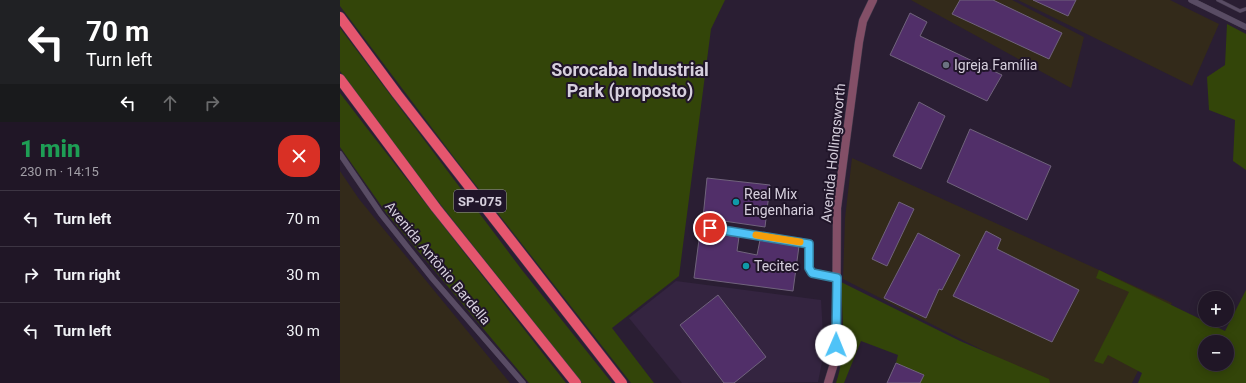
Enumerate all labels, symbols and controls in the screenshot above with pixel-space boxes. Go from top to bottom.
text: 70 m [86,15,149,48]
icon: left [20,16,72,68]
text: Turn left [86,49,152,70]
place label: Igreja Família [954,57,1037,73]
district label: Sorocaba Industrial Park (proposto) [551,59,709,102]
marker: Igreja Família [941,60,951,70]
street label: Avenida Hollingsworth [818,83,848,223]
icon: left [117,92,139,114]
icon: ahead [159,92,181,114]
icon: right [201,92,223,114]
text: 1 min [20,135,81,163]
button: close [278,135,320,177]
text: 230 m · 14:15 [20,164,99,179]
place label: Real Mix Engenharia [744,186,814,218]
road number: SP-075 [454,190,506,212]
marker: Real Mix Engenharia [731,197,741,207]
street label: Avenida Antônio Bardella [382,198,494,328]
icon: left [20,208,42,230]
text: Turn left [54,210,111,228]
text: 70 m [286,210,320,228]
pin [693,211,727,245]
icon: arrive [699,217,721,239]
place label: Tecitec [754,258,799,274]
marker: Tecitec [741,261,751,271]
icon: right [20,264,42,286]
text: Turn right [54,266,120,284]
text: 30 m [286,266,320,284]
map controls [1198,291,1234,371]
button: + [1198,291,1234,327]
icon: left [20,320,42,342]
text: Turn left [54,322,111,340]
text: 30 m [286,322,320,340]
position arrow [815,324,857,366]
button: − [1198,335,1234,371]

